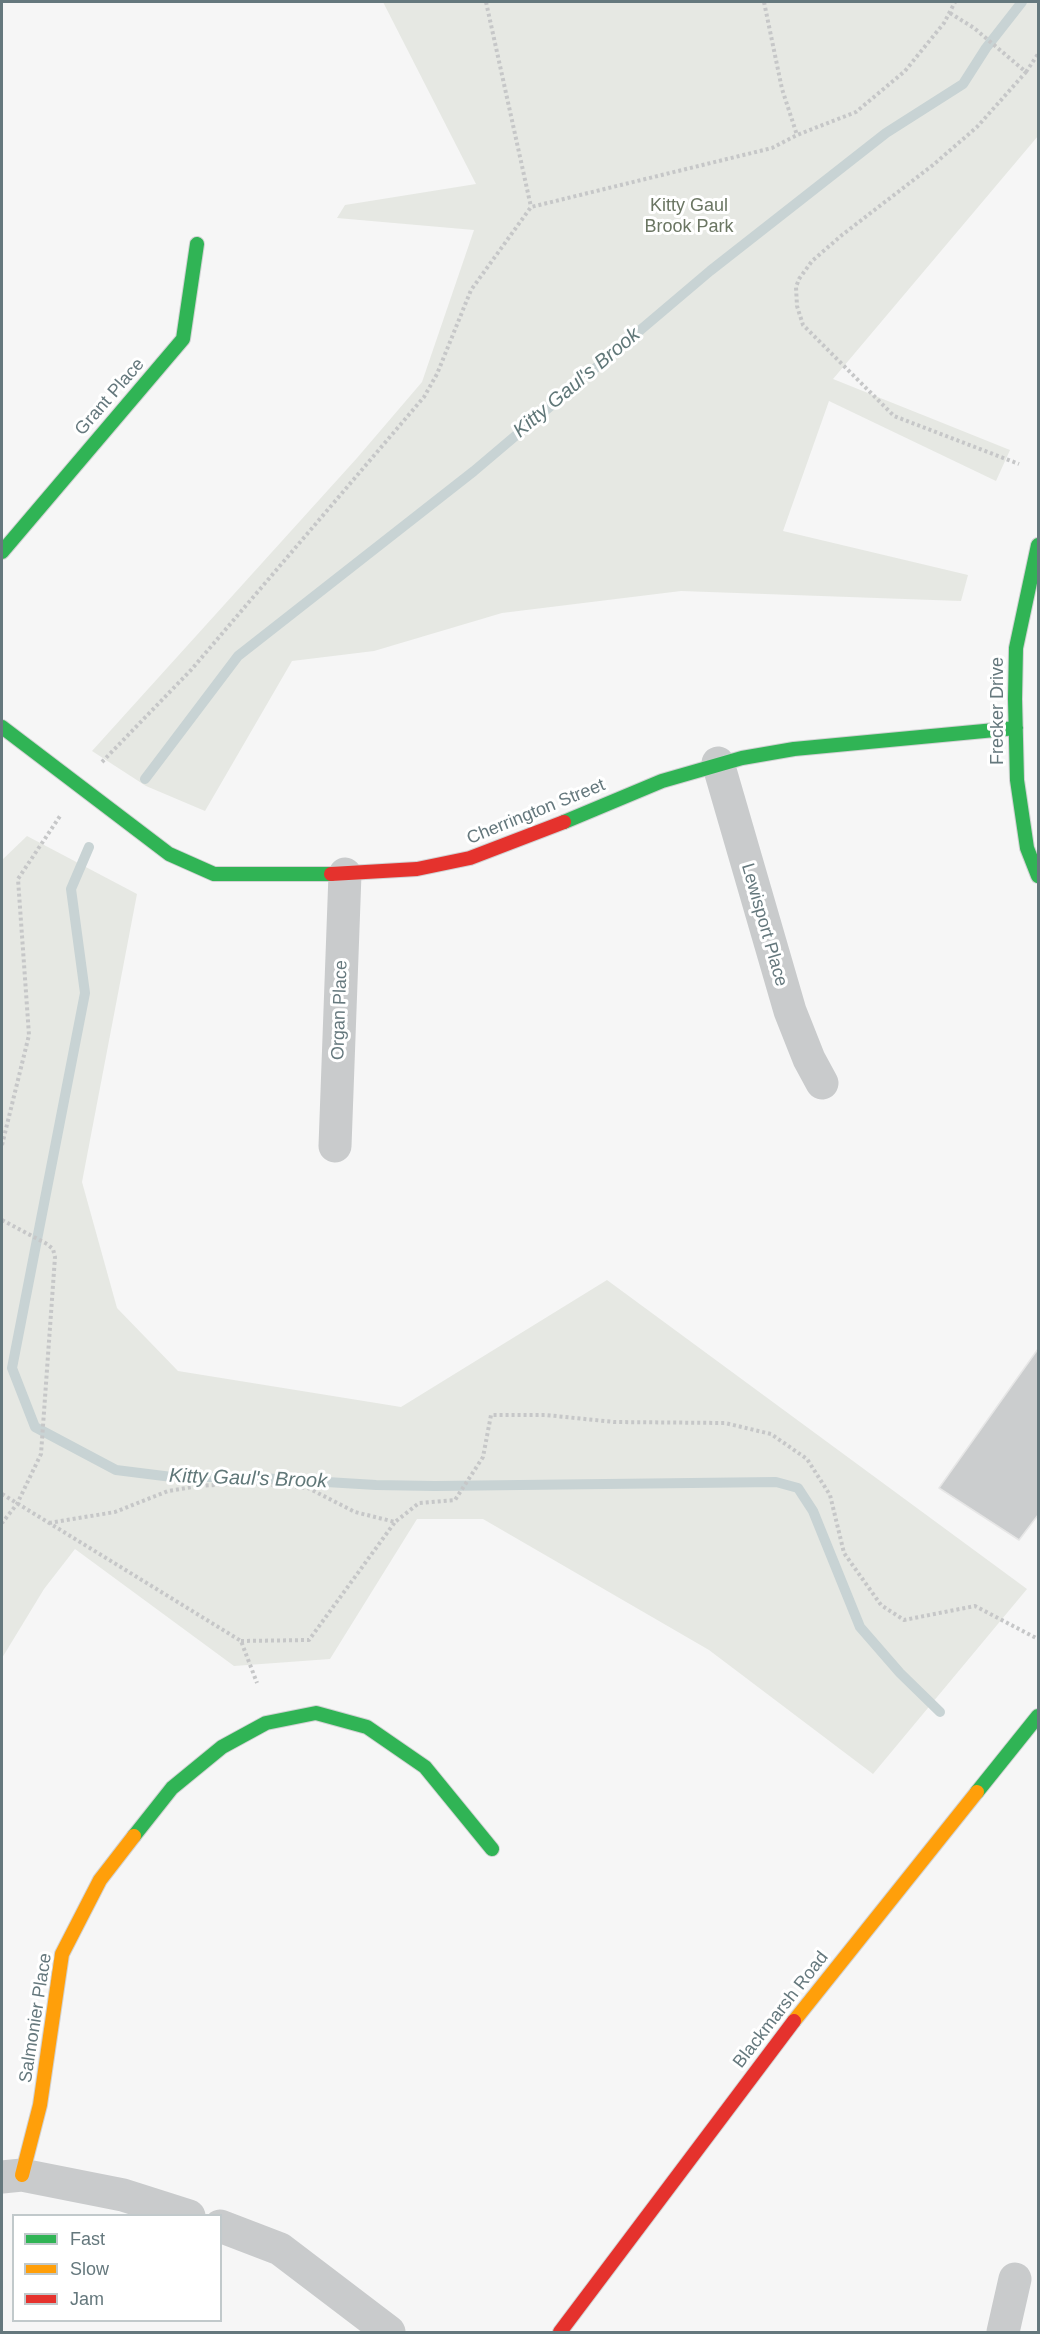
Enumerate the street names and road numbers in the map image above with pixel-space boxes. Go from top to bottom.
street label: Grant Place [71,354,149,440]
street label: Frecker Drive [987,657,1009,765]
street label: Cherrington Street [464,774,608,850]
street label: Lewisport Place [736,861,792,989]
street label: Organ Place [327,960,353,1060]
street label: Blackmarsh Road [729,1947,833,2073]
street label: Salmonier Place [15,1952,57,2084]

